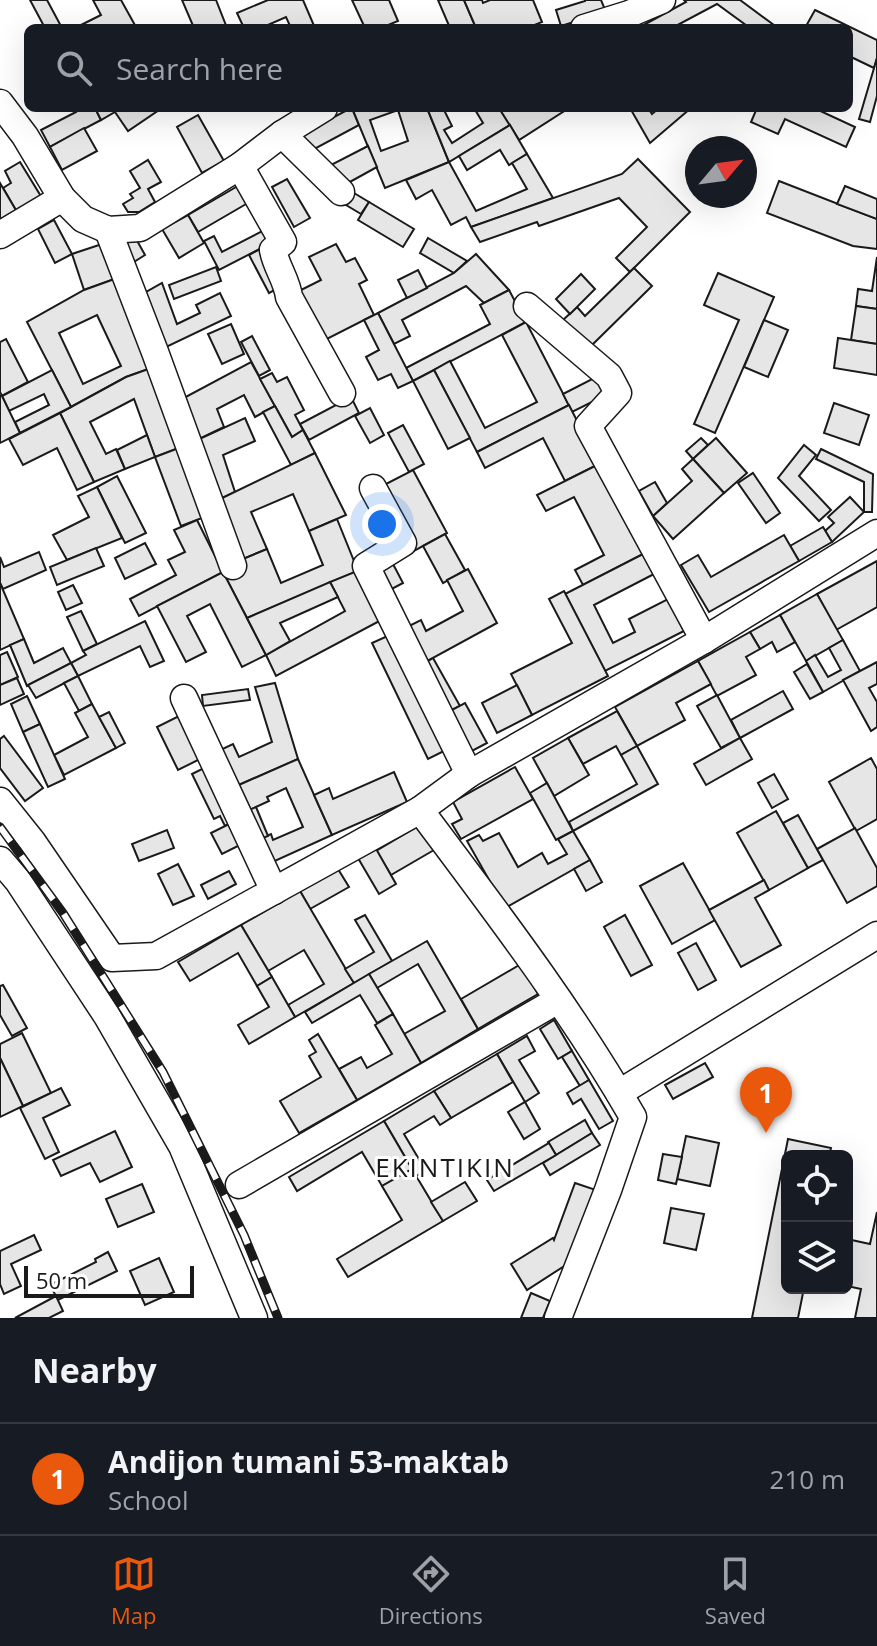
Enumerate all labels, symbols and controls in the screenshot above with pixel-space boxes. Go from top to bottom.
search box [24,24,853,112]
icon: search [52,46,96,90]
text: Search here [116,48,283,89]
north arrow [685,136,757,208]
your location [362,504,402,544]
pin: 1 [740,1067,792,1133]
district label: EKINTIKIN [375,1149,515,1185]
map controls [781,1150,853,1294]
button: locate [781,1150,853,1222]
button: layers [781,1222,853,1294]
scale bar [24,1262,194,1298]
text: 50 m [36,1265,87,1295]
text: Nearby [32,1347,157,1393]
text: Andijon tumani 53-maktab [108,1441,509,1482]
text: 1 [51,1461,65,1497]
text: 210 m [770,1461,845,1497]
text: School [108,1482,189,1518]
tab: Map [111,1552,157,1630]
tab: Directions [379,1552,483,1630]
tab: Saved [705,1552,766,1630]

